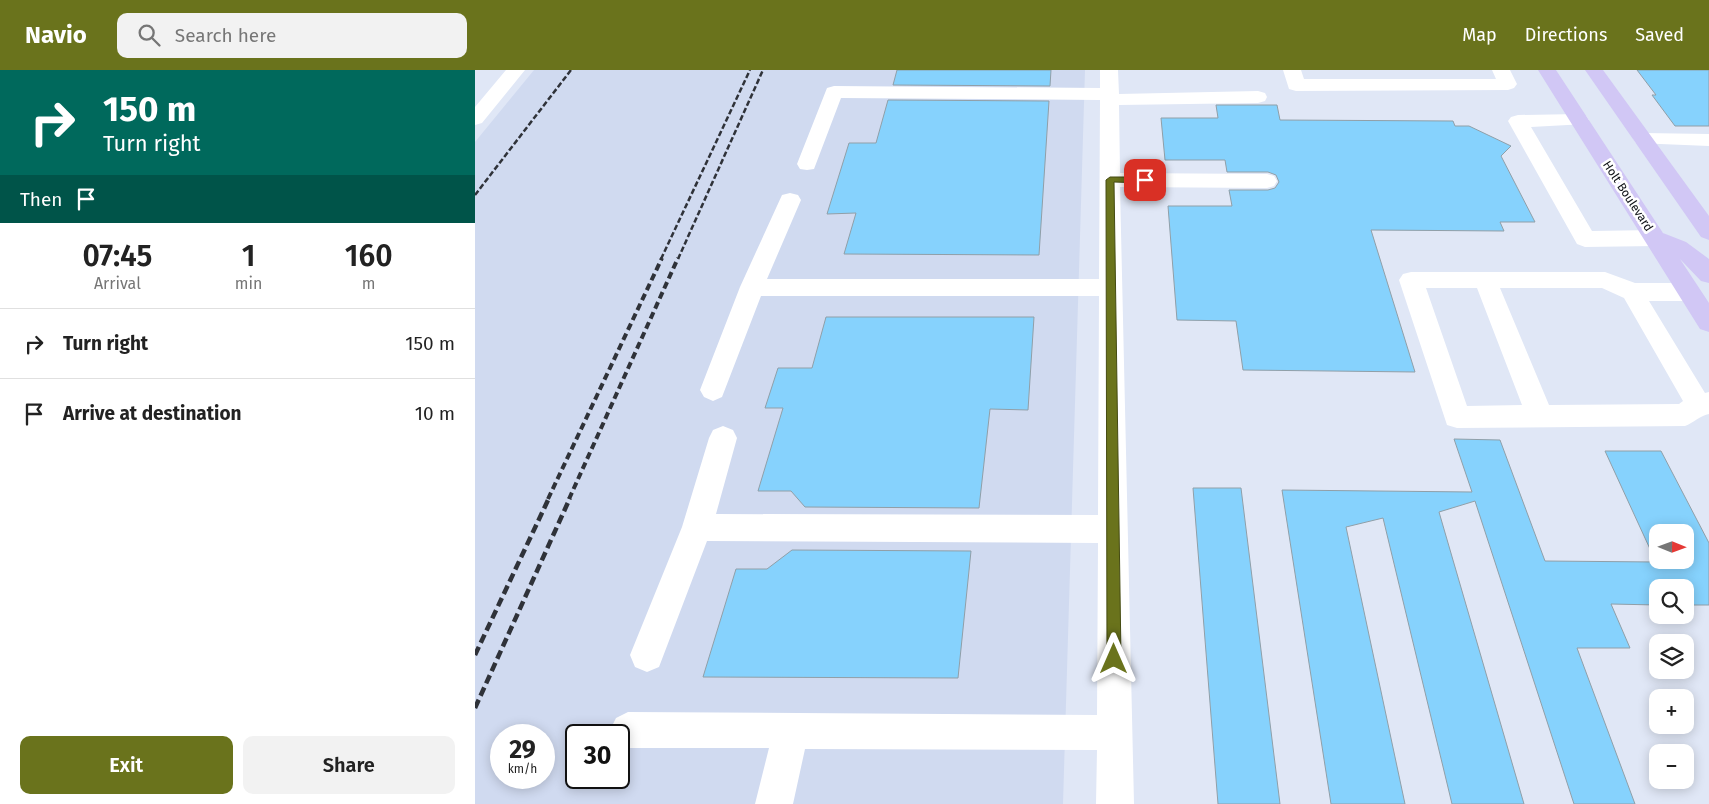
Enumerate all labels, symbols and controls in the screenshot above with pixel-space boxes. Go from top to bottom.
search box [117,13,467,58]
text: Navio [25,21,87,49]
icon: search [135,21,163,49]
text: Search here [175,24,276,47]
text: Map [1462,24,1497,46]
text: Directions [1525,24,1607,46]
text: Saved [1635,24,1684,46]
text: 150 m [103,88,196,130]
icon: right [20,90,85,155]
text: Turn right [103,130,200,157]
street label: Holt Boulevard [1600,158,1656,234]
pin [1124,159,1166,201]
icon: arrive [1131,166,1159,194]
icon: arrive [72,185,100,213]
text: Then [20,188,62,211]
text: 07:45 [82,238,152,274]
text: 1 [242,238,255,274]
text: 160 [345,238,393,274]
text: Arrival [94,274,141,293]
text: min [235,274,262,293]
text: m [362,274,376,293]
icon: right [20,330,48,358]
text: Turn right [63,332,148,355]
text: 150 m [405,332,455,355]
icon: arrive [20,400,48,428]
text: Arrive at destination [63,402,242,425]
text: 10 m [415,402,455,425]
north arrow [1649,524,1694,569]
map controls [1649,524,1694,789]
button: search [1649,579,1694,624]
position arrow [1087,632,1139,684]
button: layers [1649,634,1694,679]
button: + [1649,689,1694,734]
speed limit sign: 30 [565,724,630,789]
text: 29 [509,735,536,765]
button: Exit [20,736,233,794]
button: Share [243,736,455,794]
button: − [1649,744,1694,789]
text: km/h [508,762,537,776]

